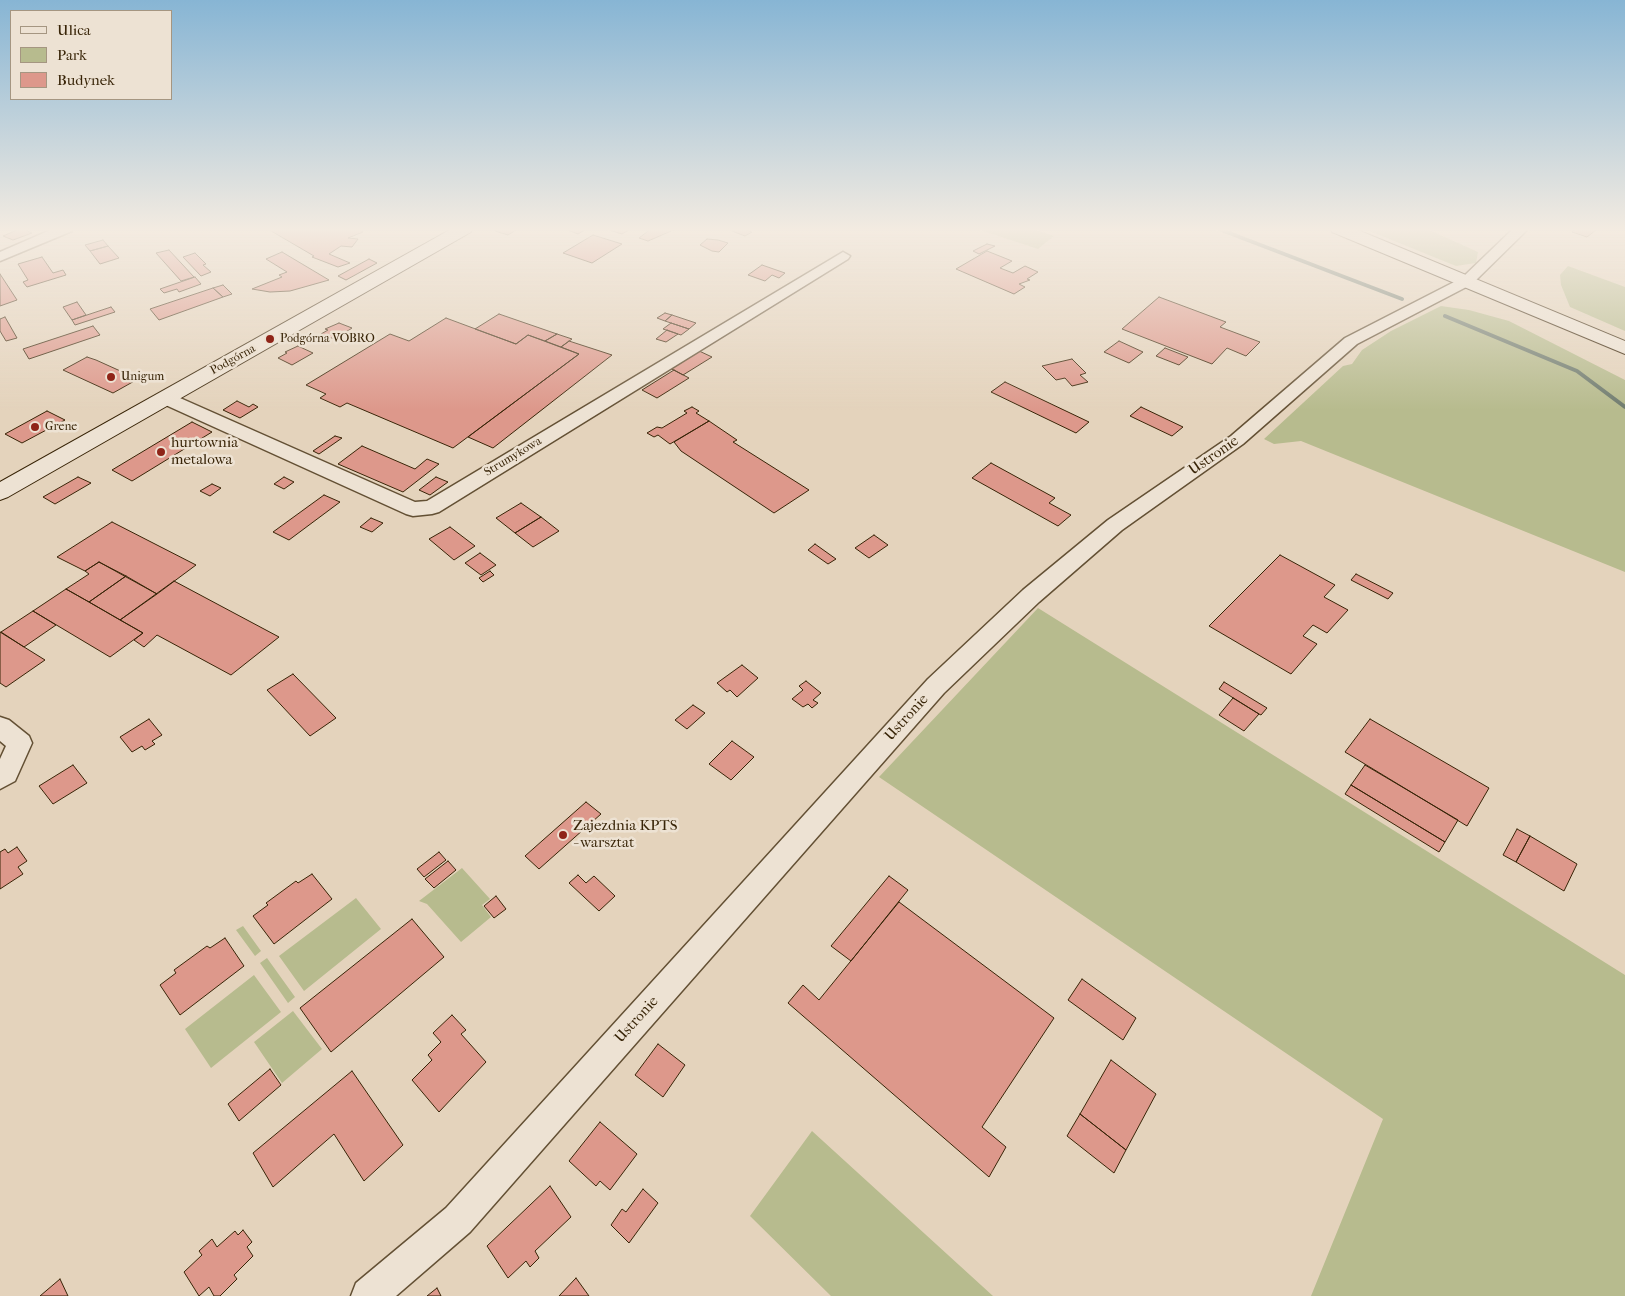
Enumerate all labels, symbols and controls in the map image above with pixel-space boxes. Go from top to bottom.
legend [10,10,172,100]
text: Ulica [57,21,91,39]
text: Park [57,46,87,64]
text: Budynek [57,71,115,89]
place label: Podgórna VOBRO [280,332,375,346]
marker: Podgórna VOBRO [264,333,276,345]
street label: Podgórna [208,342,258,378]
place label: Unigum [121,370,164,384]
marker: Unigum [105,371,117,383]
place label: Grene [45,420,77,434]
marker: Grene [29,421,41,433]
street label: Ustronie [1186,432,1242,480]
place label: hurtownia metalowa [171,434,238,469]
street label: Strumykowa [482,434,544,480]
marker: hurtownia metalowa [155,446,167,458]
street label: Ustronie [881,691,933,745]
place label: Zajezdnia KPTS - warsztat [573,817,677,852]
marker: Zajezdnia KPTS - warsztat [557,829,569,841]
street label: Ustronie [611,993,663,1047]

